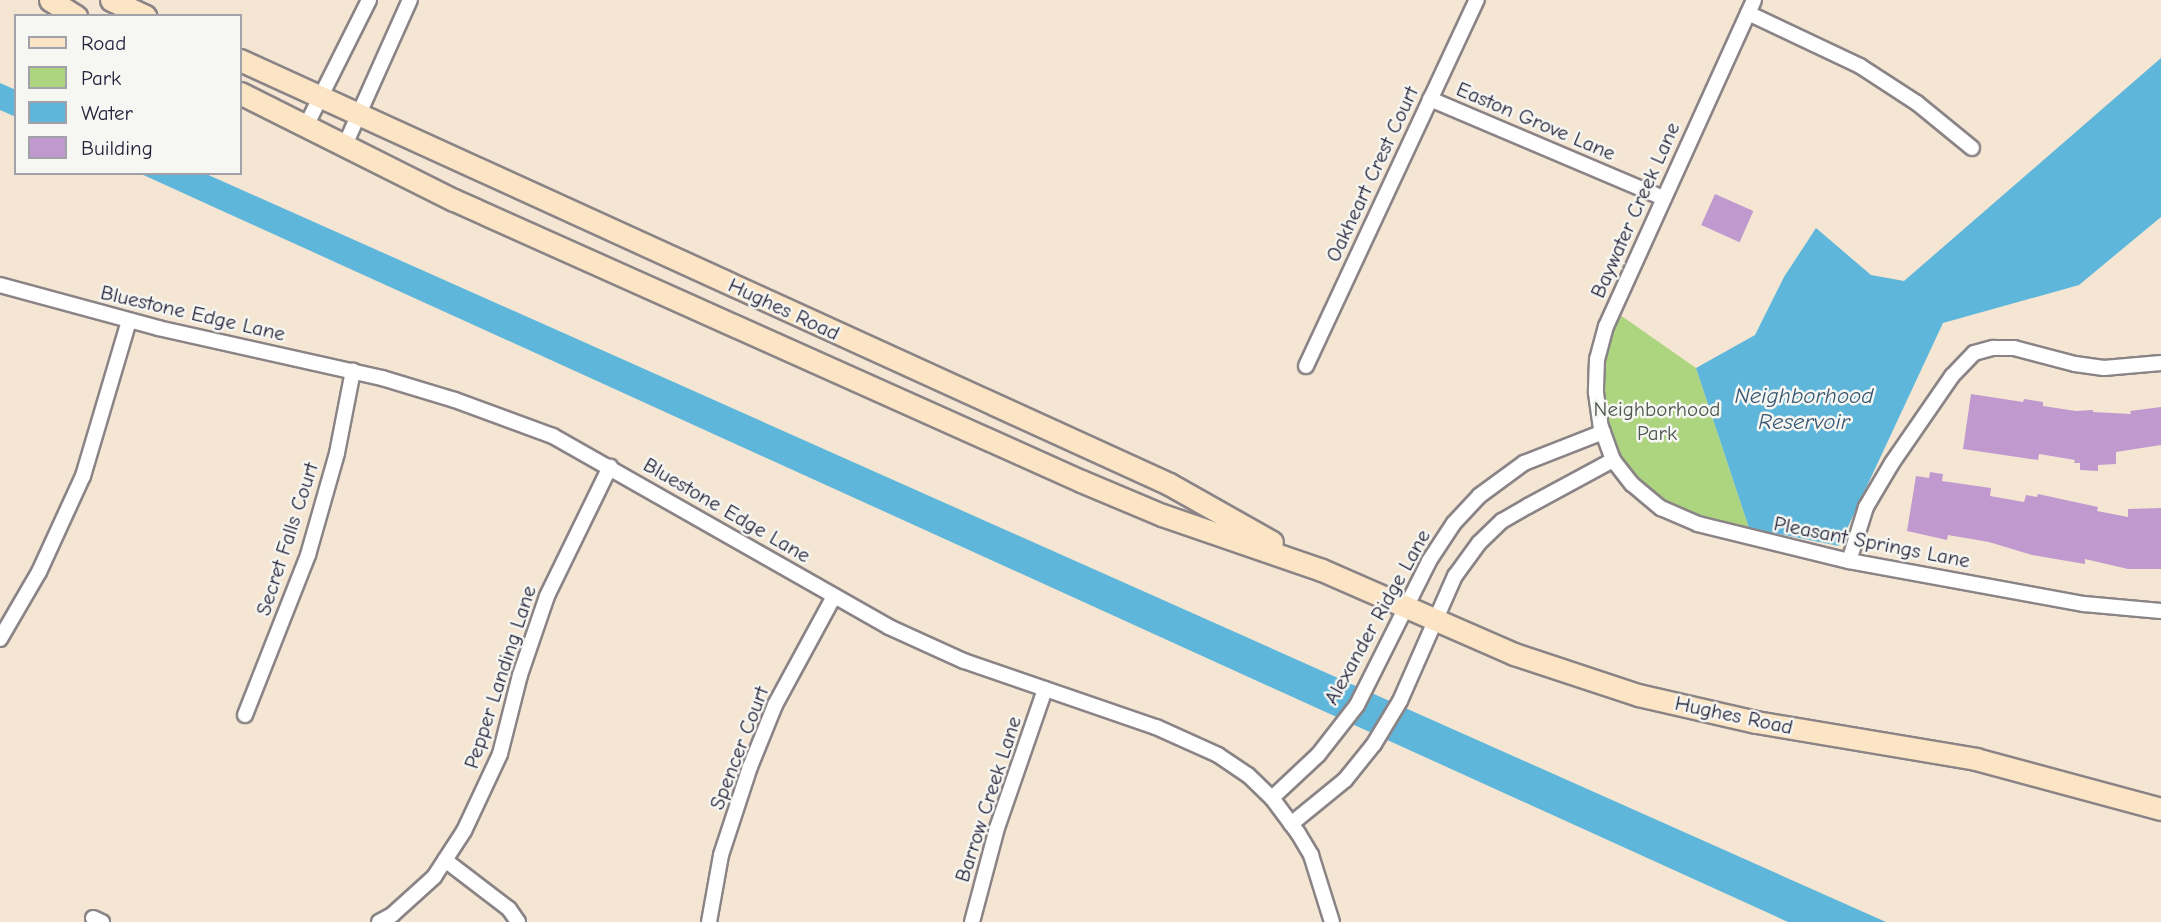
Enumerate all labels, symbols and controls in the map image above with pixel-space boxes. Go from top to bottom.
legend [14,14,242,175]
text: Road [81,31,126,55]
text: Park [81,66,121,90]
street label: Easton Grove Lane [1453,76,1619,166]
street label: Oakheart Crest Court [1320,82,1424,266]
text: Water [81,101,133,125]
street label: Baywater Creek Lane [1585,118,1685,302]
text: Building [81,136,153,160]
street label: Hughes Road [724,272,844,346]
street label: Bluestone Edge Lane [98,279,288,347]
water label: Neighborhood Reservoir [1735,382,1873,436]
park label: Neighborhood Park [1594,396,1720,446]
street label: Bluestone Edge Lane [639,452,815,568]
street label: Secret Falls Court [250,459,324,619]
street label: Pleasant Springs Lane [1772,511,1972,573]
street label: Alexander Ridge Lane [1318,525,1436,709]
street label: Pepper Landing Lane [459,582,541,772]
street label: Spencer Court [704,683,774,813]
street label: Hughes Road [1673,690,1795,740]
street label: Barrow Creek Lane [949,713,1027,885]

